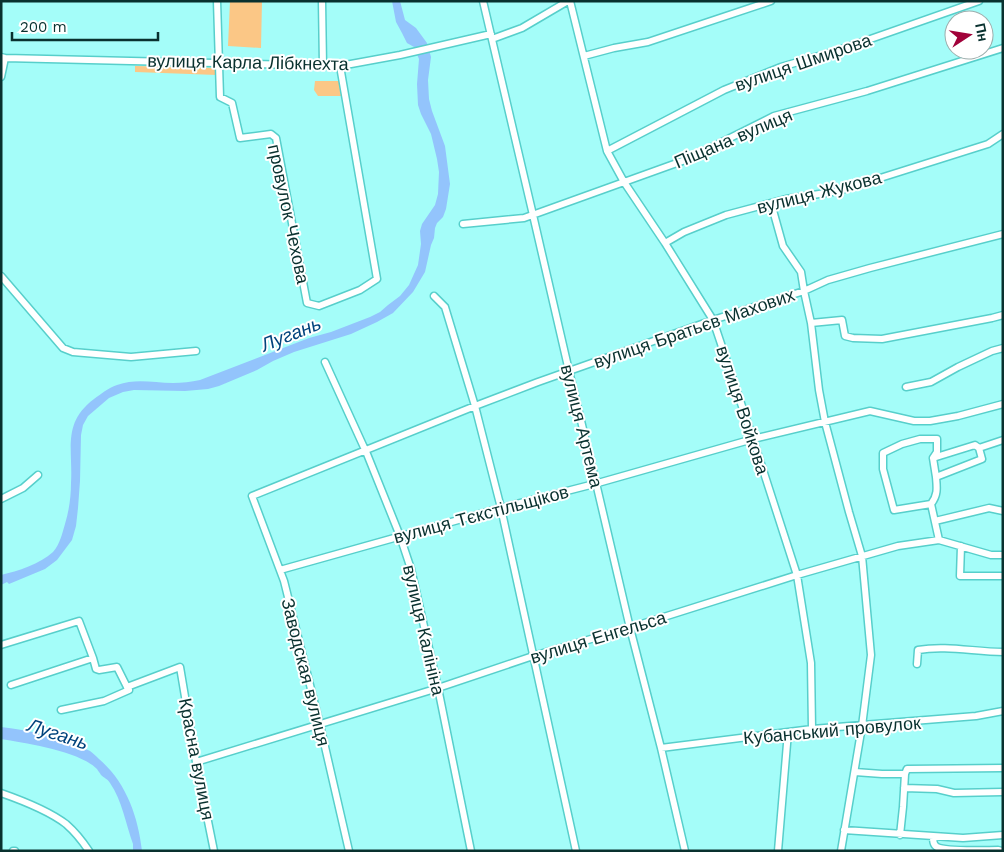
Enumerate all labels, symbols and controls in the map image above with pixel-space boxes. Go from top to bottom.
scale bar [12,10,159,42]
north arrow [944,10,994,60]
text: 200 m [20,18,67,36]
text: Пн [972,22,991,43]
street label: вулиця Шмирова [732,28,875,95]
street label: вулиця Карла Лібкнехта [147,50,350,74]
street label: Піщана вулиця [671,104,795,172]
street label: провулок Чехова [264,142,314,287]
street label: вулиця Жукова [755,166,884,218]
street label: вулиця Братьєв Махових [591,284,797,372]
water label: Лугань [256,312,324,357]
street label: вулиця Войкова [712,343,774,478]
street label: вулиця Артема [556,362,608,491]
street label: вулиця Тєкстільщіков [391,481,571,547]
street label: вулиця Калініна [399,563,449,698]
street label: Заводская вулиця [277,596,335,748]
street label: вулиця Енгельса [528,606,669,668]
street label: Красна вулиця [175,696,219,822]
street label: Кубанський провулок [742,712,922,748]
water label: Лугань [23,713,91,755]

